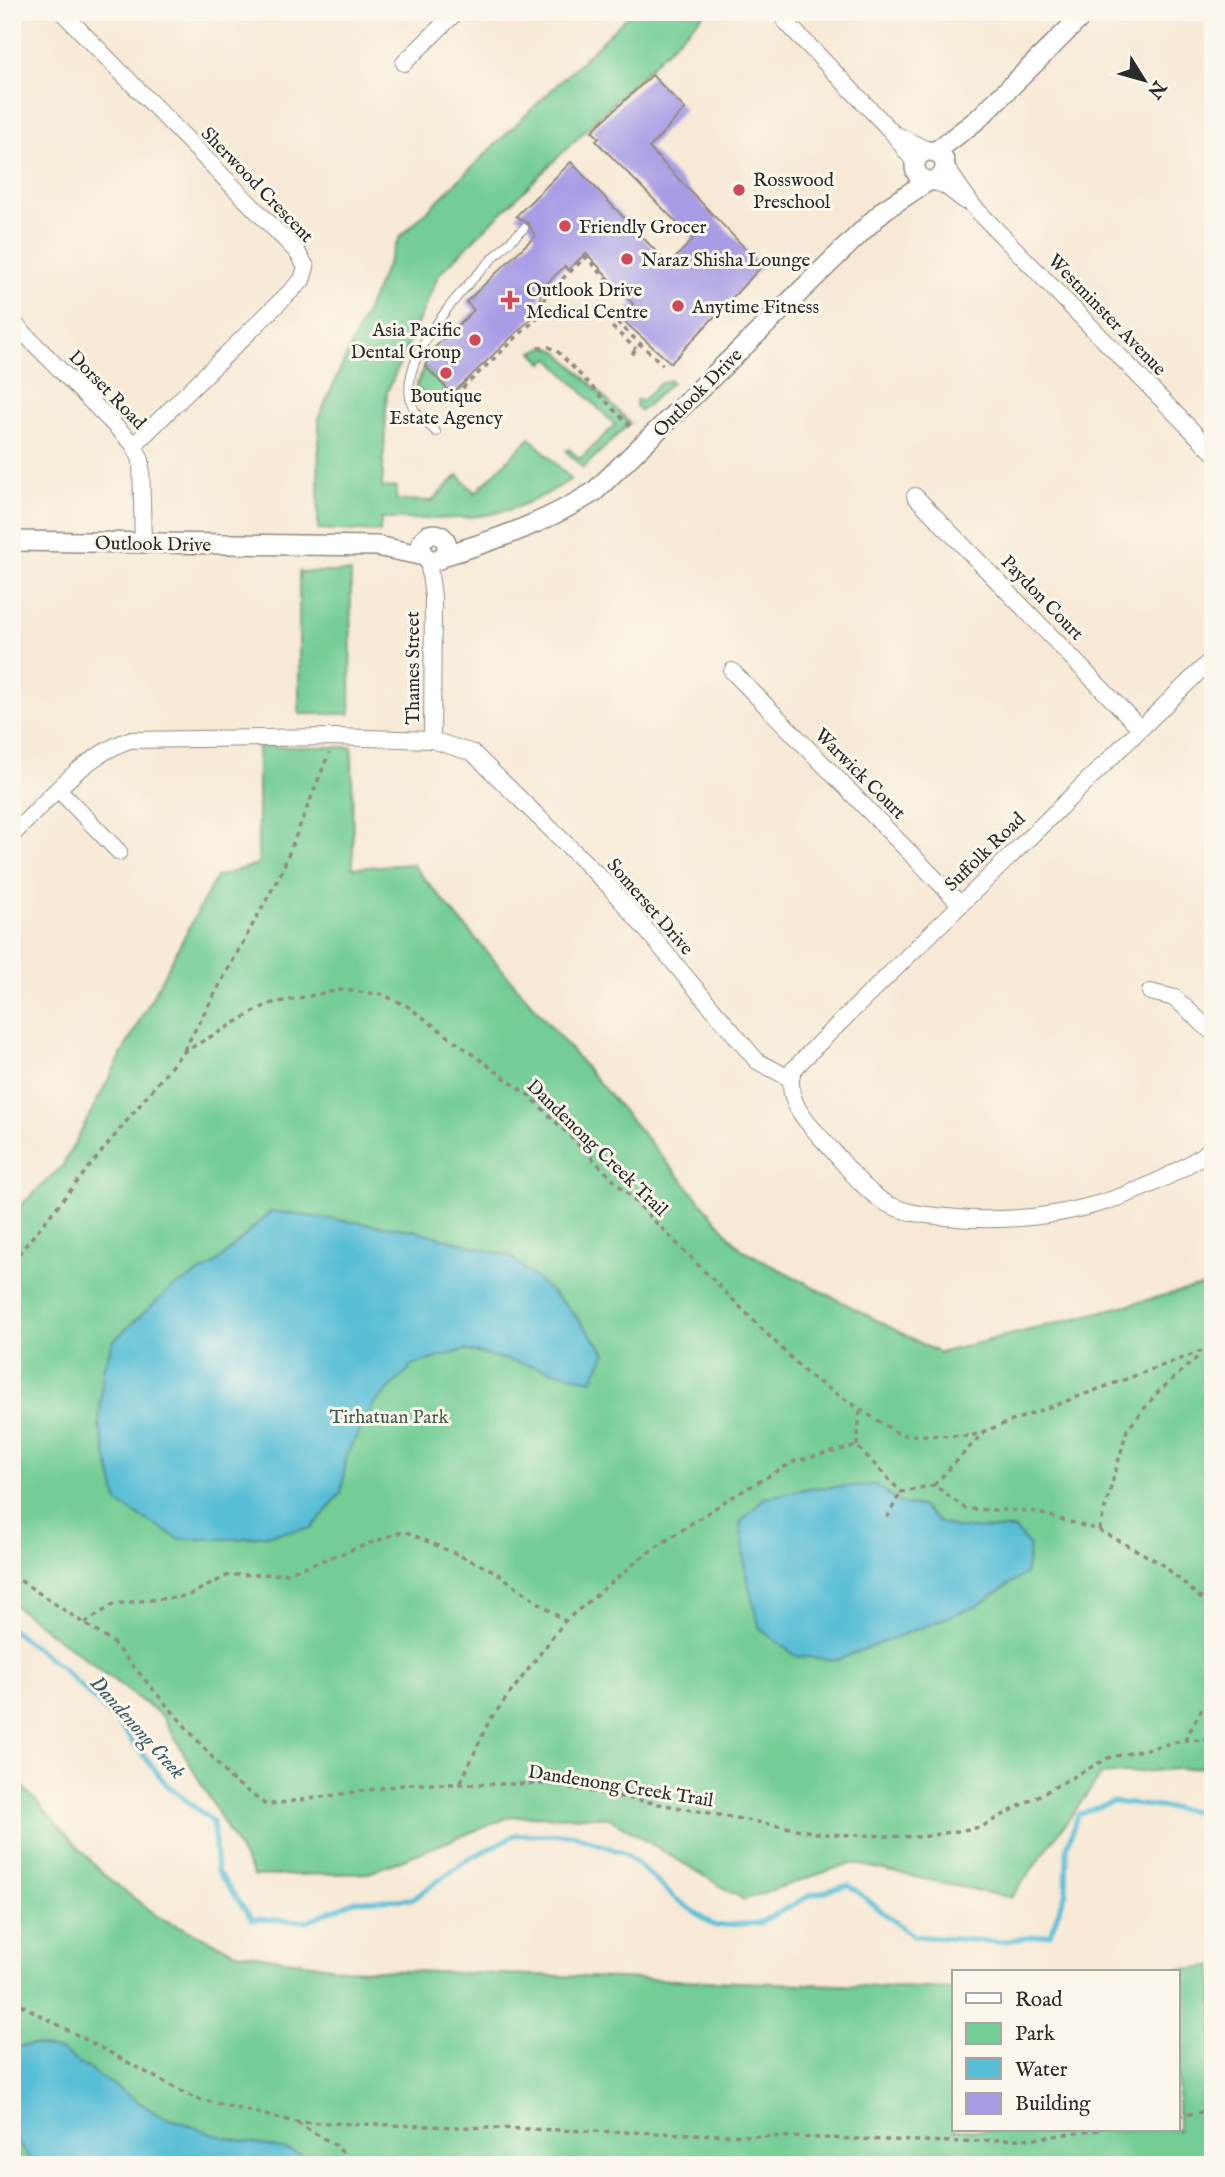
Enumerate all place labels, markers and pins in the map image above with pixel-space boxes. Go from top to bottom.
place label: Rosswood Preschool [753,169,835,215]
marker: Rosswood Preschool [731,182,747,198]
place label: Friendly Grocer [579,216,706,240]
marker: Friendly Grocer [557,218,573,234]
place label: Naraz Shisha Lounge [641,249,810,273]
marker: Naraz Shisha Lounge [619,251,635,267]
place label: Outlook Drive Medical Centre [526,279,648,325]
marker: Outlook Drive Medical Centre [500,290,520,310]
place label: Anytime Fitness [691,296,819,320]
marker: Anytime Fitness [670,298,686,314]
place label: Asia Pacific Dental Group [350,319,461,365]
marker: Asia Pacific Dental Group [467,332,483,348]
marker: Boutique Estate Agency [438,365,454,381]
place label: Boutique Estate Agency [389,385,503,431]

